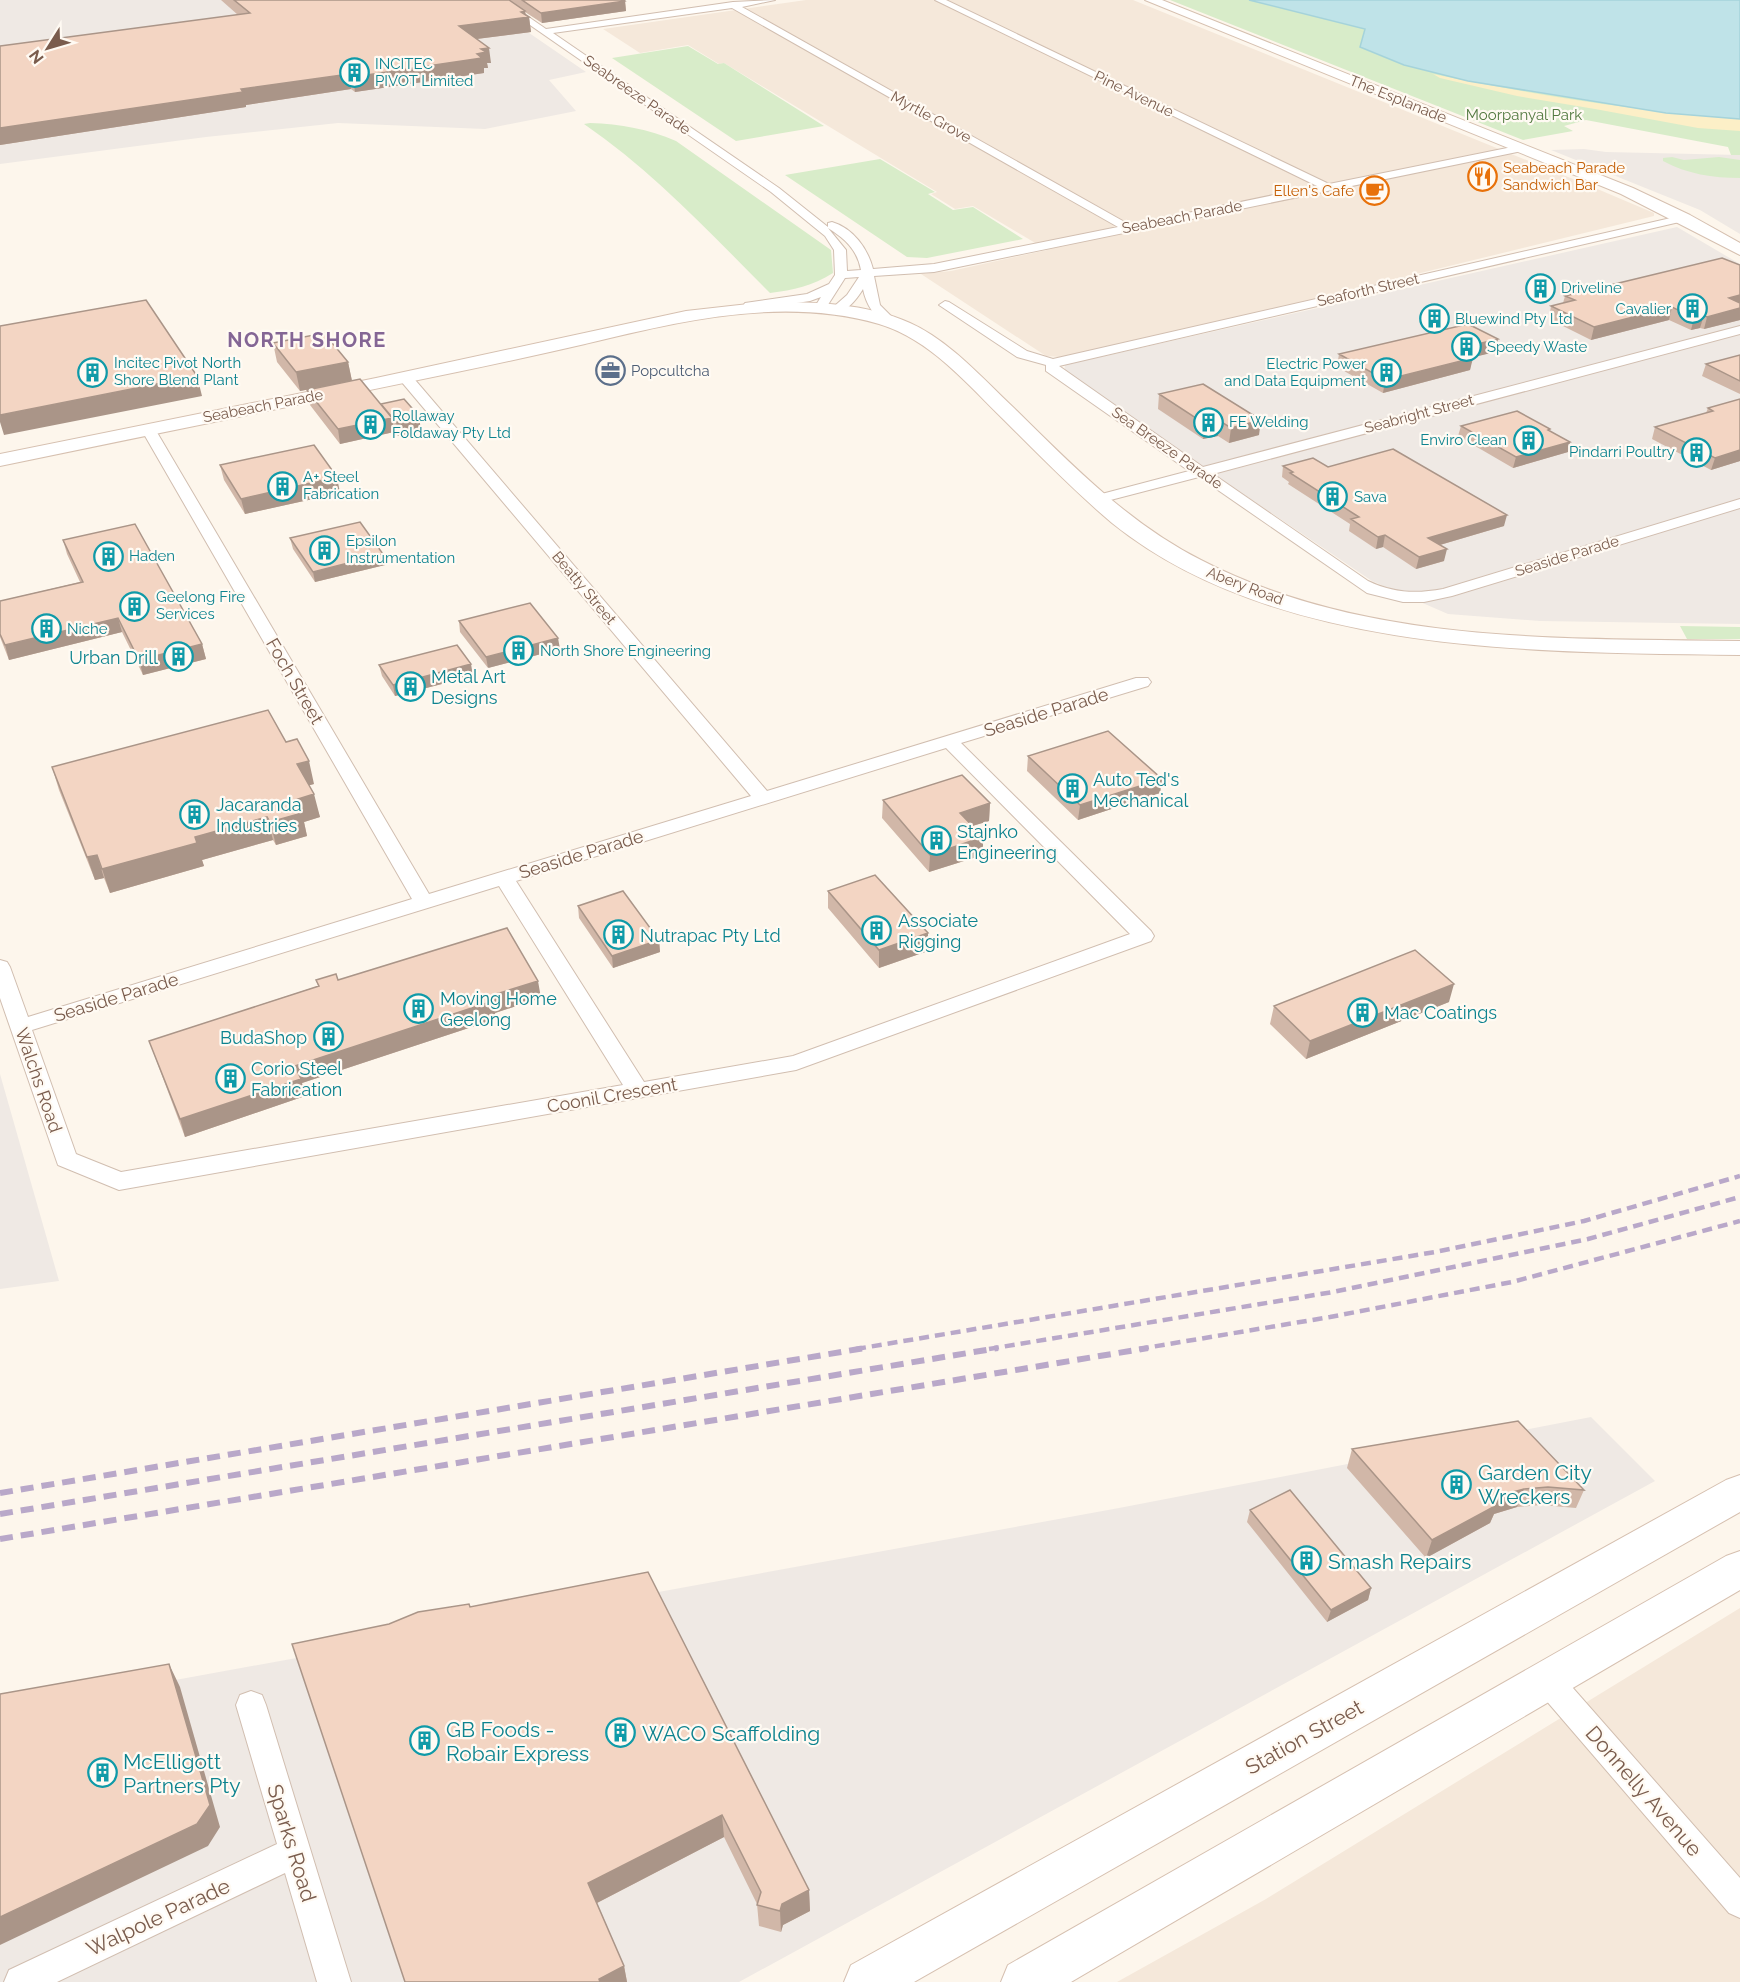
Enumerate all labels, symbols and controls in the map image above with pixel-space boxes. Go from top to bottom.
north arrow [18,18,78,78]
text: N [25,46,48,67]
street label: Seabreeze Parade [580,51,694,139]
place label: INCITEC PIVOT Limited [375,55,473,90]
building icon: INCITEC PIVOT Limited [338,57,370,89]
street label: Pine Avenue [1091,67,1177,121]
street label: The Esplanade [1347,71,1450,127]
street label: Myrtle Grove [888,87,975,147]
park label: Moorpanyal Park [1466,106,1582,124]
place label: Seabeach Parade Sandwich Bar [1503,159,1625,194]
restaurant icon: Seabeach Parade Sandwich Bar [1466,161,1498,193]
cafe icon: Ellen's Cafe [1359,175,1391,207]
place label: Ellen's Cafe [1273,182,1354,200]
street label: Seabeach Parade [1120,196,1244,237]
street label: Seaforth Street [1315,270,1421,310]
building icon: Driveline [1524,272,1556,304]
place label: Driveline [1561,279,1622,297]
building icon: Cavalier [1676,293,1708,325]
place label: Cavalier [1615,300,1672,318]
building icon: Bluewind Pty Ltd [1418,303,1450,335]
place label: Bluewind Pty Ltd [1455,310,1573,328]
district label: NORTH SHORE [227,328,387,352]
building icon: Speedy Waste [1450,331,1482,363]
place label: Speedy Waste [1487,338,1588,356]
place label: Incitec Pivot North Shore Blend Plant [114,354,241,389]
office icon: Popcultcha [594,355,626,387]
place label: Electric Power and Data Equipment [1224,355,1367,390]
building icon: Incitec Pivot North Shore Blend Plant [77,356,109,388]
building icon: Electric Power and Data Equipment [1371,357,1403,389]
place label: Popcultcha [631,362,710,380]
street label: Seabeach Parade [201,385,325,426]
street label: Seabright Street [1362,391,1476,437]
street label: Sea Breeze Parade [1108,403,1226,493]
building icon: FE Welding [1192,406,1224,438]
place label: Rollaway Foldaway Pty Ltd [392,407,511,442]
building icon: Rollaway Foldaway Pty Ltd [355,409,387,441]
place label: FE Welding [1229,413,1308,431]
building icon: Enviro Clean [1512,424,1544,456]
place label: Enviro Clean [1420,431,1507,449]
building icon: Pindarri Poultry [1680,436,1712,468]
place label: Pindarri Poultry [1569,443,1675,461]
place label: A+ Steel Fabrication [303,468,379,503]
building icon: A+ Steel Fabrication [266,470,298,502]
building icon: Sava [1317,481,1349,513]
place label: Sava [1354,488,1387,506]
place label: Epsilon Instrumentation [346,532,455,567]
street label: Seaside Parade [1513,532,1621,580]
building icon: Epsilon Instrumentation [309,534,341,566]
building icon: Haden [92,540,124,572]
place label: Haden [129,547,175,565]
street label: Beatty Street [548,548,620,628]
street label: Abery Road [1204,563,1286,609]
place label: Geelong Fire Services [156,588,245,623]
building icon: Geelong Fire Services [119,590,151,622]
building icon: Niche [30,613,62,645]
place label: Niche [67,620,108,638]
street label: Foch Street [262,634,328,728]
building icon: North Shore Engineering [503,635,535,667]
building icon: Urban Drill [163,641,195,673]
place label: North Shore Engineering [540,642,711,660]
place label: Urban Drill [69,647,158,668]
place label: Metal Art Designs [431,666,506,708]
building icon: Metal Art Designs [394,670,426,702]
street label: Seaside Parade [981,683,1111,741]
place label: Auto Ted's Mechanical [1093,769,1188,811]
building icon: Auto Ted's Mechanical [1056,773,1088,805]
place label: Jacaranda Industries [216,794,302,836]
building icon: Jacaranda Industries [179,798,211,830]
place label: Stajnko Engineering [957,821,1057,863]
street label: Seaside Parade [516,825,646,883]
building icon: Stajnko Engineering [920,825,952,857]
place label: Associate Rigging [898,910,979,952]
building icon: Associate Rigging [861,914,893,946]
building icon: Nutrapac Pty Ltd [603,919,635,951]
place label: Nutrapac Pty Ltd [640,925,781,946]
street label: Seaside Parade [51,968,181,1026]
place label: Moving Home Geelong [440,988,557,1030]
building icon: Moving Home Geelong [403,992,435,1024]
building icon: Mac Coatings [1347,996,1379,1028]
place label: Mac Coatings [1384,1002,1497,1023]
building icon: BudaShop [312,1021,344,1053]
street label: Walchs Road [11,1025,67,1135]
place label: BudaShop [220,1027,307,1048]
place label: Corio Steel Fabrication [251,1058,342,1100]
building icon: Corio Steel Fabrication [214,1062,246,1094]
street label: Coonil Crescent [545,1073,679,1117]
place label: Garden City Wreckers [1478,1460,1592,1509]
building icon: Garden City Wreckers [1441,1468,1473,1500]
building icon: Smash Repairs [1291,1545,1323,1577]
place label: Smash Repairs [1328,1549,1471,1574]
street label: Station Street [1241,1694,1367,1780]
place label: GB Foods - Robair Express [446,1717,589,1766]
building icon: WACO Scaffolding [605,1717,637,1749]
place label: WACO Scaffolding [642,1721,820,1746]
street label: Donnelly Avenue [1581,1721,1707,1861]
building icon: GB Foods - Robair Express [409,1725,441,1757]
place label: McElligott Partners Pty [123,1749,241,1798]
building icon: McElligott Partners Pty [86,1757,118,1789]
street label: Sparks Road [262,1781,322,1905]
street label: Walpole Parade [82,1873,234,1961]

